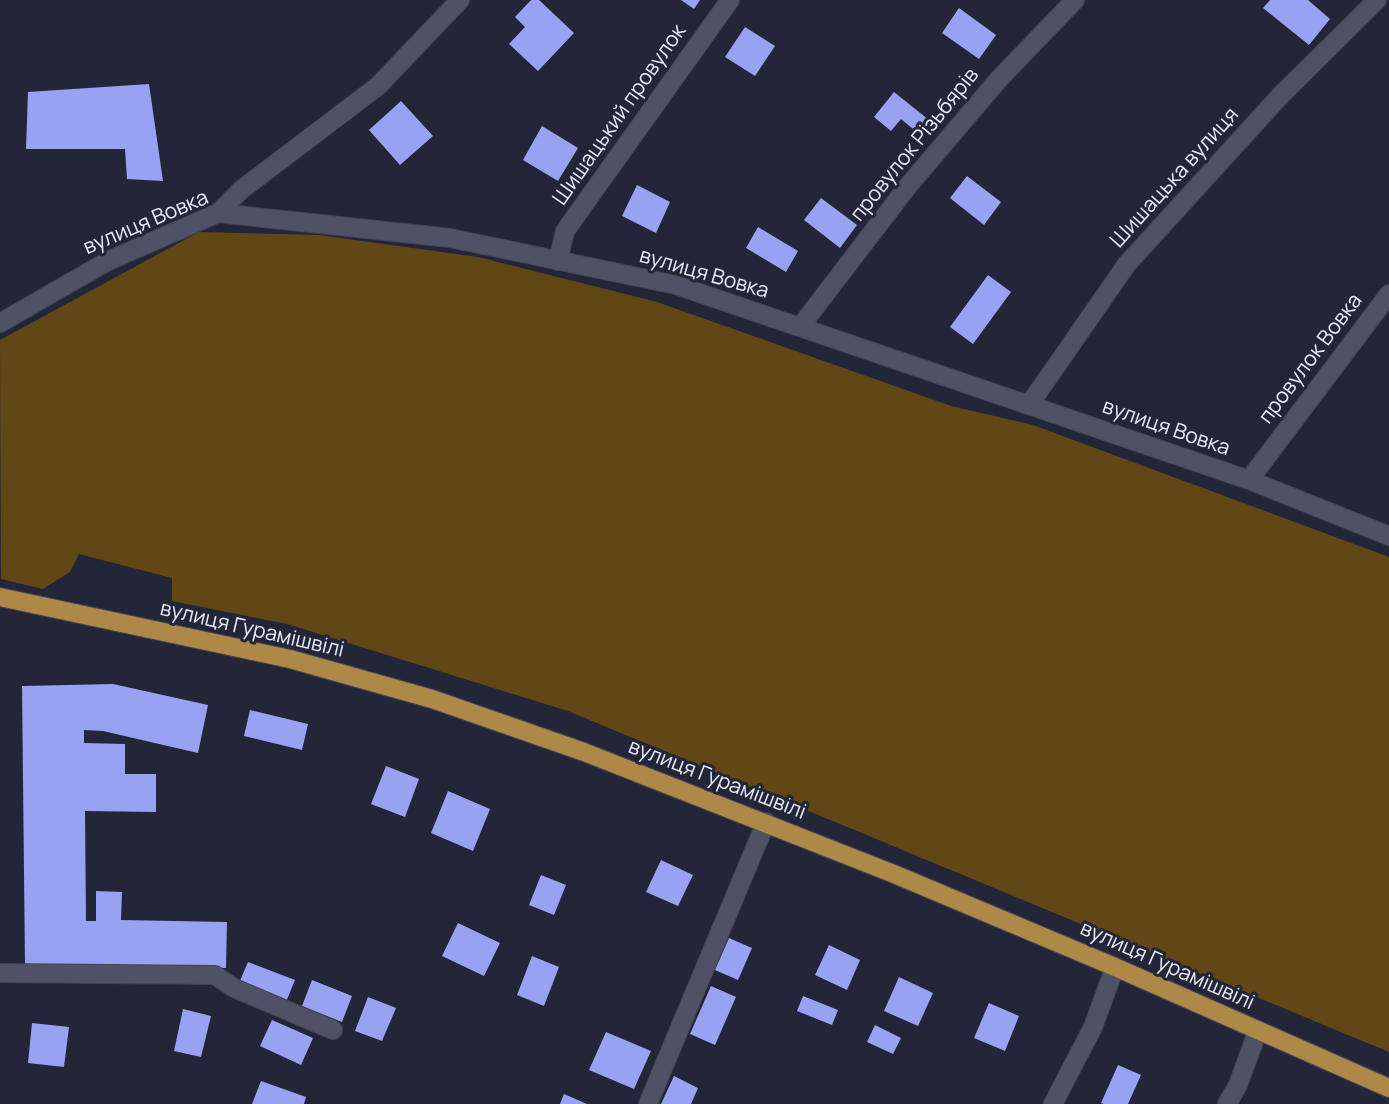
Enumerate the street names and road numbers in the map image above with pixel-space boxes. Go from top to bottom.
street label: Шишацький провулок [548,20,692,210]
street label: провулок Різьбярів [846,63,984,227]
street label: Шишацька вулиця [1106,103,1244,253]
street label: вулиця Вовка [80,185,212,261]
street label: вулиця Вовка [636,244,772,304]
street label: провулок Вовка [1254,289,1368,429]
street label: вулиця Вовка [1099,394,1233,462]
street label: вулиця Гурамішвілі [158,597,346,663]
street label: вулиця Гурамішвілі [625,735,809,825]
street label: вулиця Гурамішвілі [1076,916,1258,1016]

